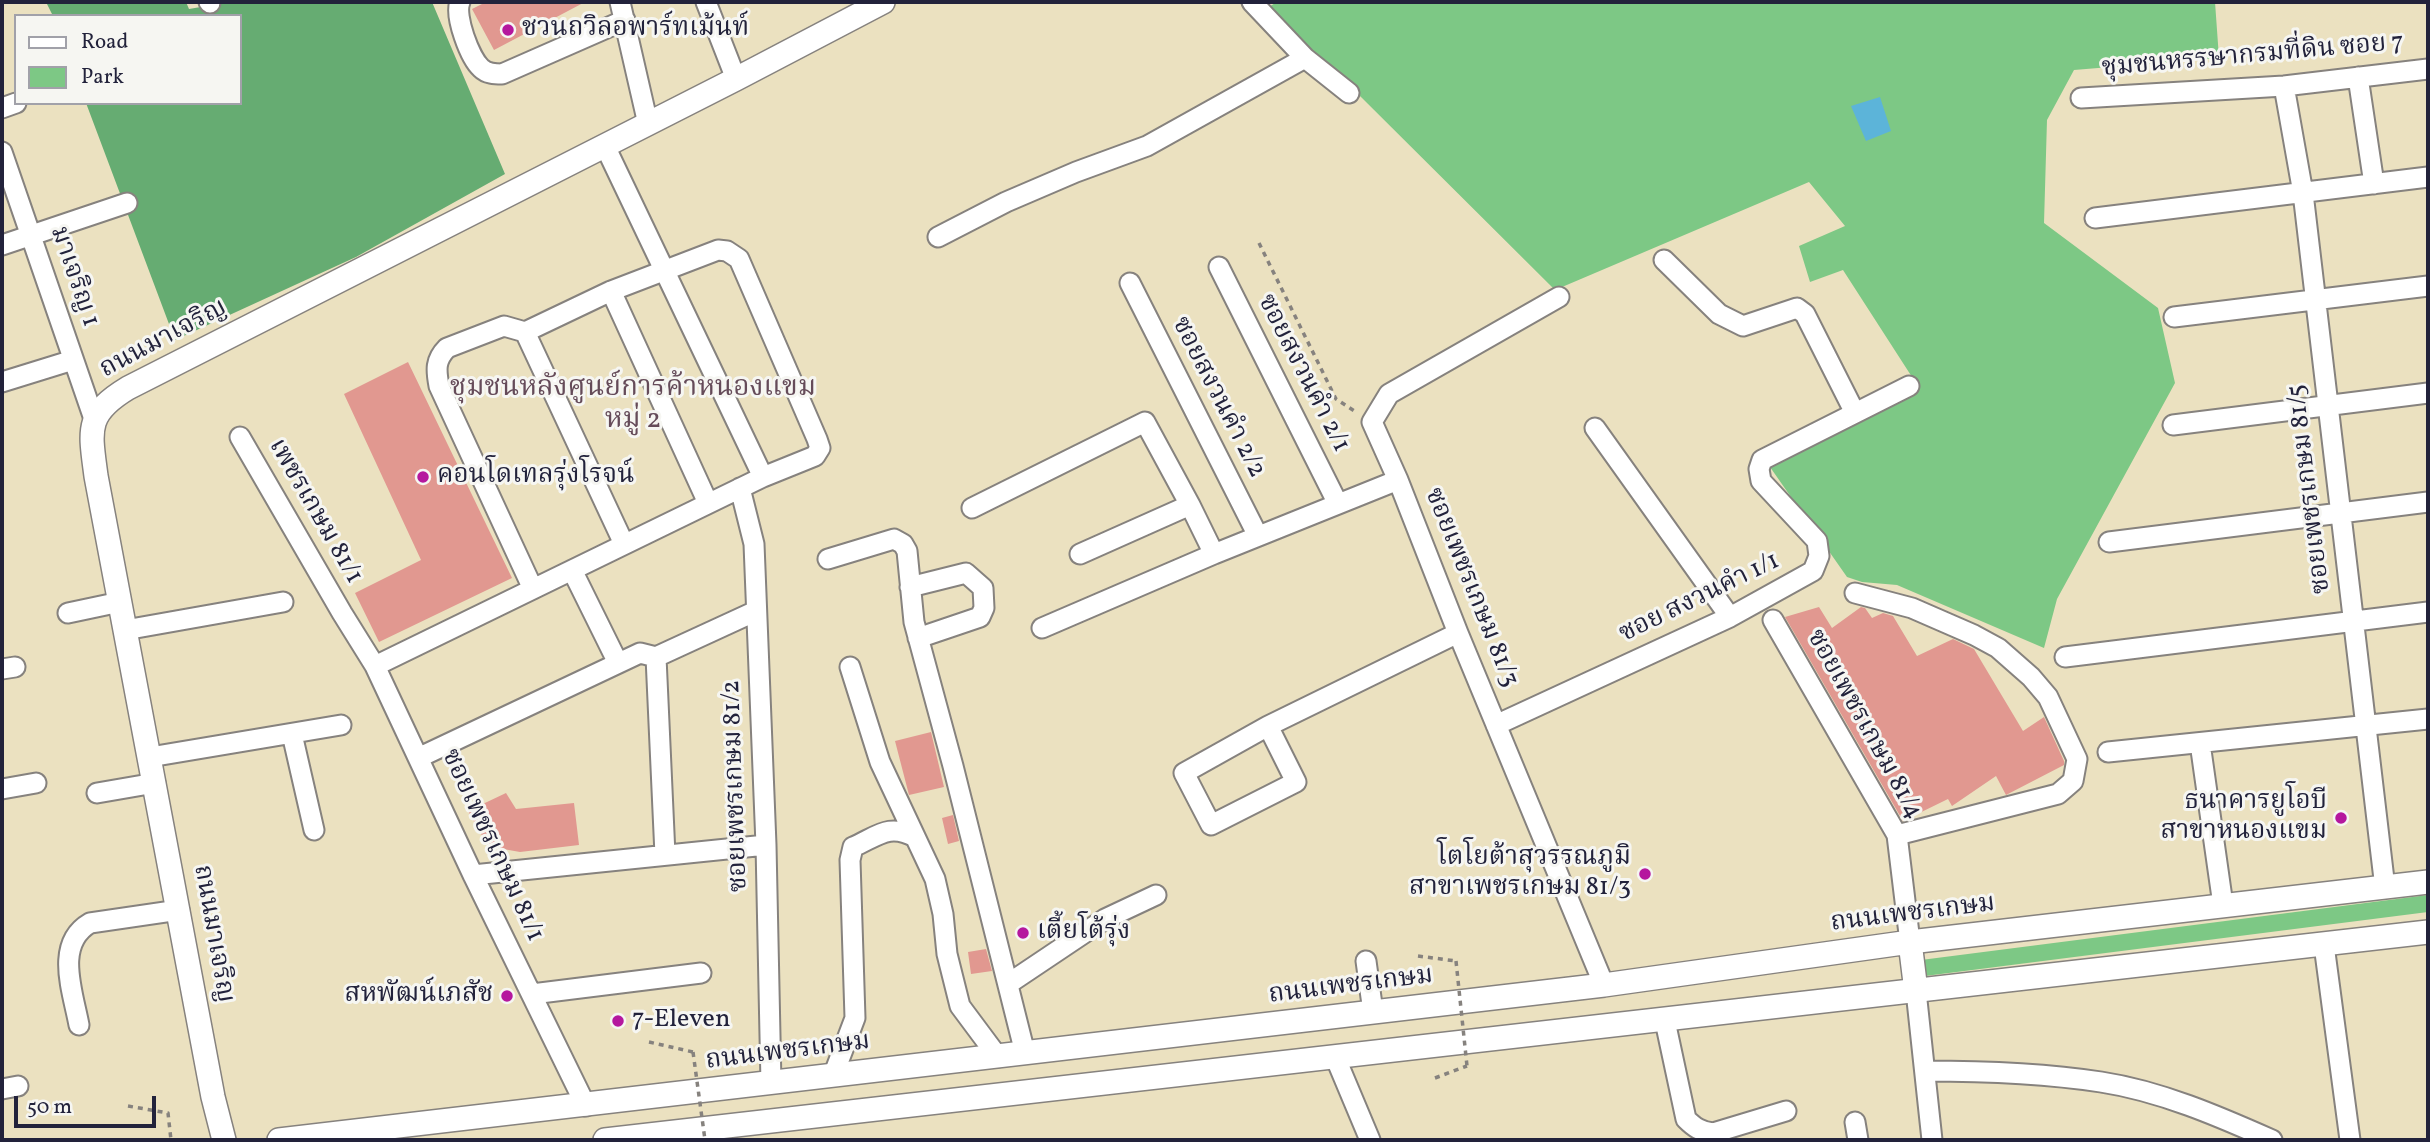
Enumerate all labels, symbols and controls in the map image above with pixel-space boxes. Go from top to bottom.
legend [14,14,242,105]
place label: ชวนถวิลอพาร์ทเม้นท์ [522,14,749,46]
marker: ชวนถวิลอพาร์ทเม้นท์ [500,22,516,38]
text: Road [81,28,128,57]
street label: ชุมชนหรรษากรมที่ดิน ซอย 7 [2101,28,2405,86]
text: Park [81,63,124,92]
street label: มาเจริญ 1 [41,223,105,331]
street label: ซอยสงวนคำ 2/1 [1249,290,1355,458]
street label: ถนนมาเจริญ [95,294,233,386]
street label: ซอยสงวนคำ 2/2 [1163,312,1271,484]
district label: ชุมชนหลังศูนย์การค้าหนองแขม หมู่ 2 [450,373,816,439]
street label: ซอยเพชรเกษม 81/5 [2283,383,2339,595]
street label: เพชรเกษม 81/1 [260,434,368,590]
place label: คอนโดเทลรุ่งโรจน์ [437,461,634,493]
marker: คอนโดเทลรุ่งโรจน์ [415,469,431,485]
street label: ซอยเพชรเกษม 81/3 [1416,484,1524,692]
street label: ซอย สงวนคำ 1/1 [1615,547,1785,651]
street label: ซอยเพชรเกษม 81/4 [1798,625,1928,825]
street label: ซอยเพชรเกษม 81/2 [718,679,756,893]
street label: ซอยเพชรเกษม 81/1 [433,745,549,947]
place label: ธนาคารยูโอบี สาขาหนองแขม [2161,787,2327,848]
marker: ธนาคารยูโอบี สาขาหนองแขม [2333,810,2349,826]
place label: โตโยต้าสุวรรณภูมิ สาขาเพชรเกษม 81/3 [1409,843,1631,904]
street label: ถนนมาเจริญ [185,863,239,1005]
marker: โตโยต้าสุวรรณภูมิ สาขาเพชรเกษม 81/3 [1637,866,1653,882]
street label: ถนนเพชรเกษม [1829,889,1997,941]
place label: เตี้ยโต้รุ่ง [1037,917,1130,949]
marker: เตี้ยโต้รุ่ง [1015,925,1031,941]
street label: ถนนเพชรเกษม [1267,961,1435,1013]
place label: สหพัฒน์เภสัช [344,980,493,1012]
marker: สหพัฒน์เภสัช [499,988,515,1004]
place label: 7-Eleven [632,1005,730,1037]
marker: 7-Eleven [610,1013,626,1029]
street label: ถนนเพชรเกษม [704,1027,872,1079]
scale bar [18,1082,159,1126]
text: 50 m [27,1093,72,1122]

